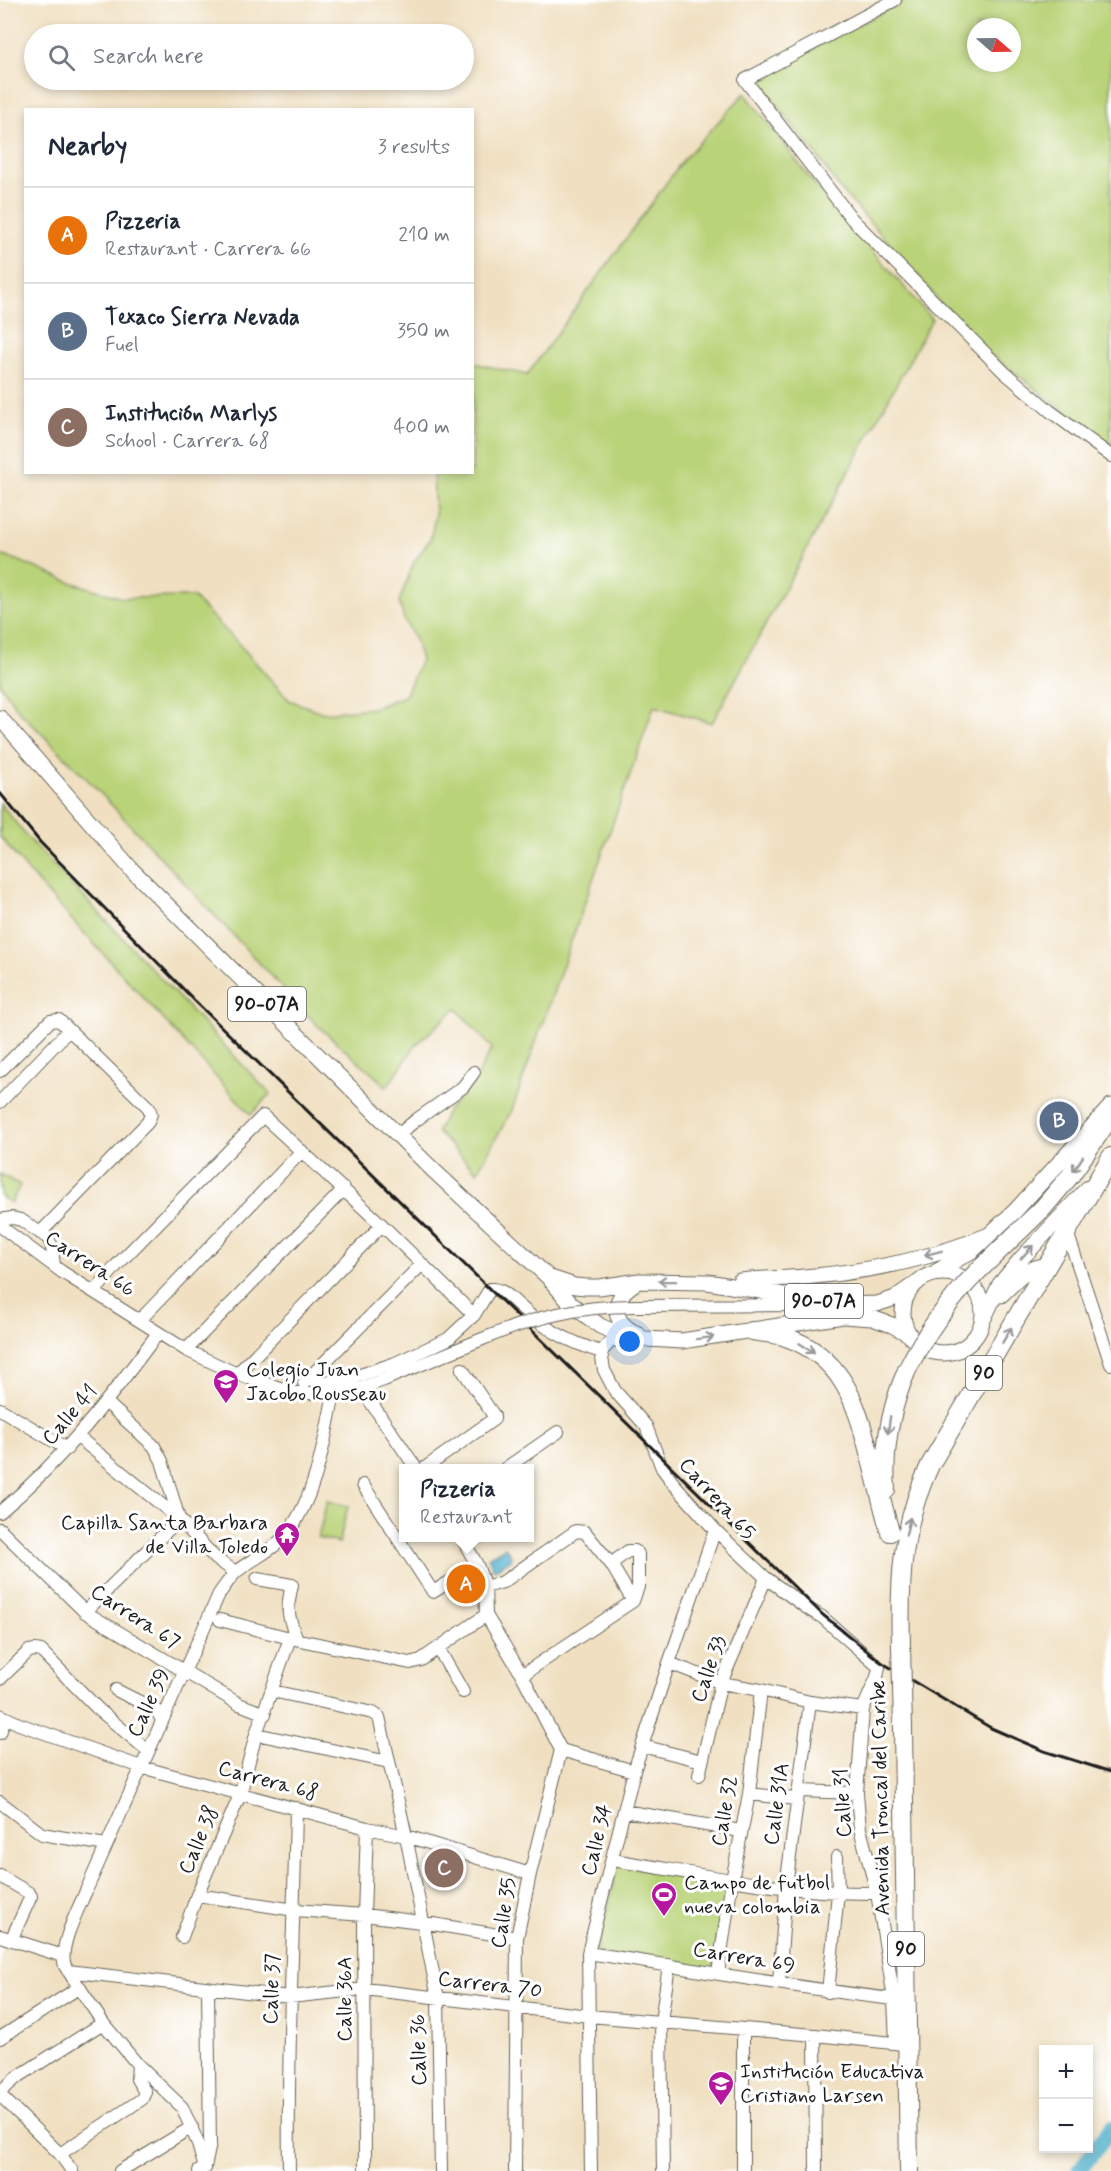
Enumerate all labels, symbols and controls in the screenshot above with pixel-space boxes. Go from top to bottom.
north arrow [967,18,1021,72]
search box [24,24,474,90]
icon: search [45,41,78,74]
text: Search here [93,43,204,71]
text: Nearby [48,130,127,164]
text: 3 results [378,134,450,161]
text: Pizzeria [105,208,181,236]
text: A [61,222,74,249]
text: 210 m [398,222,450,249]
text: Restaurant · Carrera 66 [105,236,311,263]
text: Texaco Sierra Nevada [105,304,300,332]
text: B [61,318,74,345]
text: 350 m [397,318,450,345]
text: Fuel [105,332,139,359]
text: Institución Marlys [105,400,277,428]
text: C [60,414,75,441]
text: 400 m [394,414,450,441]
text: School · Carrera 68 [105,428,270,455]
road number: 90-07A [228,987,306,1021]
pin: B [1040,1098,1078,1144]
one-way arrow [1072,1156,1084,1172]
street label: Carrera 66 [39,1224,141,1304]
one-way arrow [1019,1245,1034,1260]
one-way arrow [924,1248,943,1260]
one-way arrow [657,1275,677,1287]
road number: 90-07A [785,1284,863,1318]
your location [615,1327,644,1356]
one-way arrow [1001,1327,1013,1344]
one-way arrow [695,1332,715,1343]
one-way arrow [798,1342,815,1354]
place label: Colegio Juan Jacobo Rousseau [246,1356,386,1408]
road number: 90 [966,1356,1002,1390]
school or university icon: Colegio Juan Jacobo Rousseau [211,1367,241,1405]
street label: Calle 41 [36,1379,104,1451]
one-way arrow [883,1415,894,1435]
street label: Carrera 65 [672,1452,762,1546]
popup [399,1464,534,1542]
text: Pizzeria [420,1476,496,1504]
text: Restaurant [420,1504,513,1531]
place label: Capilla Santa Barbara de Villa Toledo [61,1509,268,1561]
one-way arrow [903,1516,914,1536]
temple icon: Capilla Santa Barbara de Villa Toledo [272,1520,302,1558]
pin: A [446,1562,486,1606]
street label: Carrera 67 [85,1578,185,1656]
street label: Calle 33 [684,1632,734,1706]
street label: Calle 39 [121,1664,177,1742]
street label: Avenida Troncal del Caribe [865,1680,897,1916]
street label: Carrera 68 [215,1754,321,1808]
street label: Calle 31A [757,1761,797,1847]
street label: Calle 31 [827,1768,859,1838]
street label: Calle 32 [705,1773,745,1849]
street label: Calle 38 [172,1801,226,1879]
street label: Calle 34 [575,1801,619,1879]
pin: C [424,1846,464,1890]
place label: Campo de futbol nueva colombia [684,1869,830,1921]
street label: Calle 35 [485,1875,523,1951]
sports icon: Campo de futbol nueva colombia [649,1880,679,1918]
road number: 90 [888,1932,924,1966]
street label: Carrera 69 [691,1935,797,1981]
street label: Calle 37 [257,1953,287,2025]
street label: Calle 36A [331,1956,359,2042]
street label: Carrera 70 [436,1965,544,2005]
street label: Calle 36 [404,2014,434,2086]
map controls [1039,2045,1093,2153]
button: + [1039,2045,1093,2099]
place label: Institución Educativa Cristiano Larsen [740,2058,924,2110]
school or university icon: Institución Educativa Cristiano Larsen [706,2069,736,2107]
button: − [1039,2099,1093,2153]

